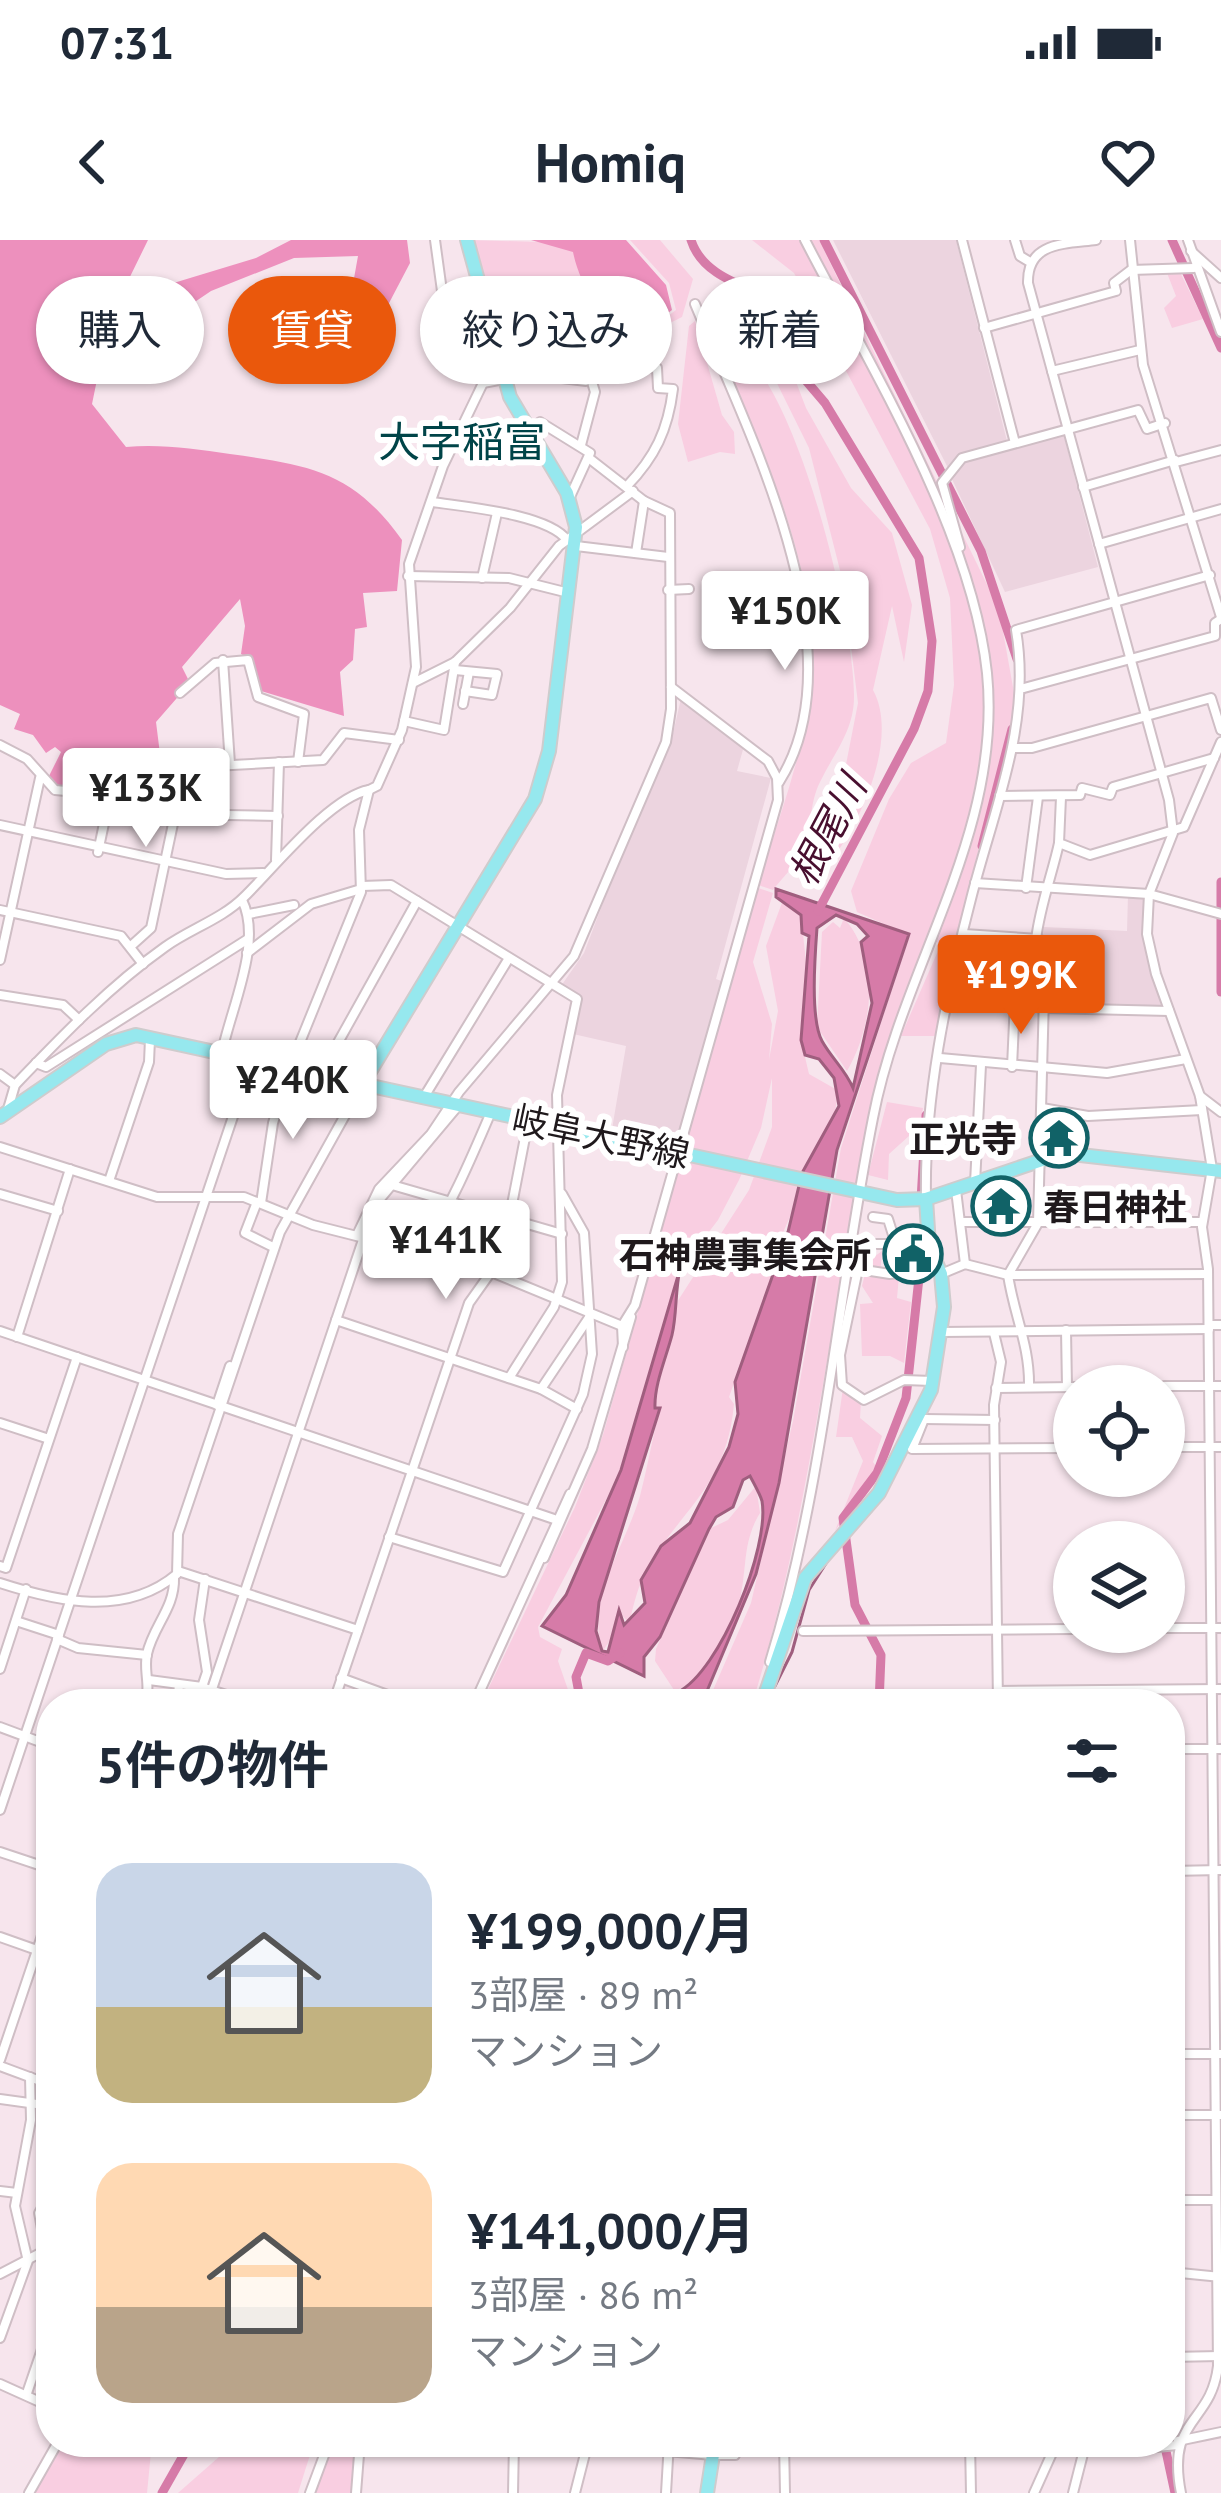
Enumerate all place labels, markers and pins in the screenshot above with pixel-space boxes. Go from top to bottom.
pin: ¥150K [701,571,869,673]
pin: ¥133K [62,748,230,850]
pin: ¥199K [937,935,1105,1037]
pin: ¥240K [209,1040,377,1142]
temple icon: 正光寺 [1028,1107,1090,1169]
place label: 正光寺 [909,1115,1017,1162]
temple icon: 春日神社 [970,1175,1032,1237]
place label: 春日神社 [1043,1183,1187,1230]
pin: ¥141K [362,1200,530,1302]
public building icon: 石神農事集会所 [882,1223,944,1285]
place label: 石神農事集会所 [619,1231,871,1278]

